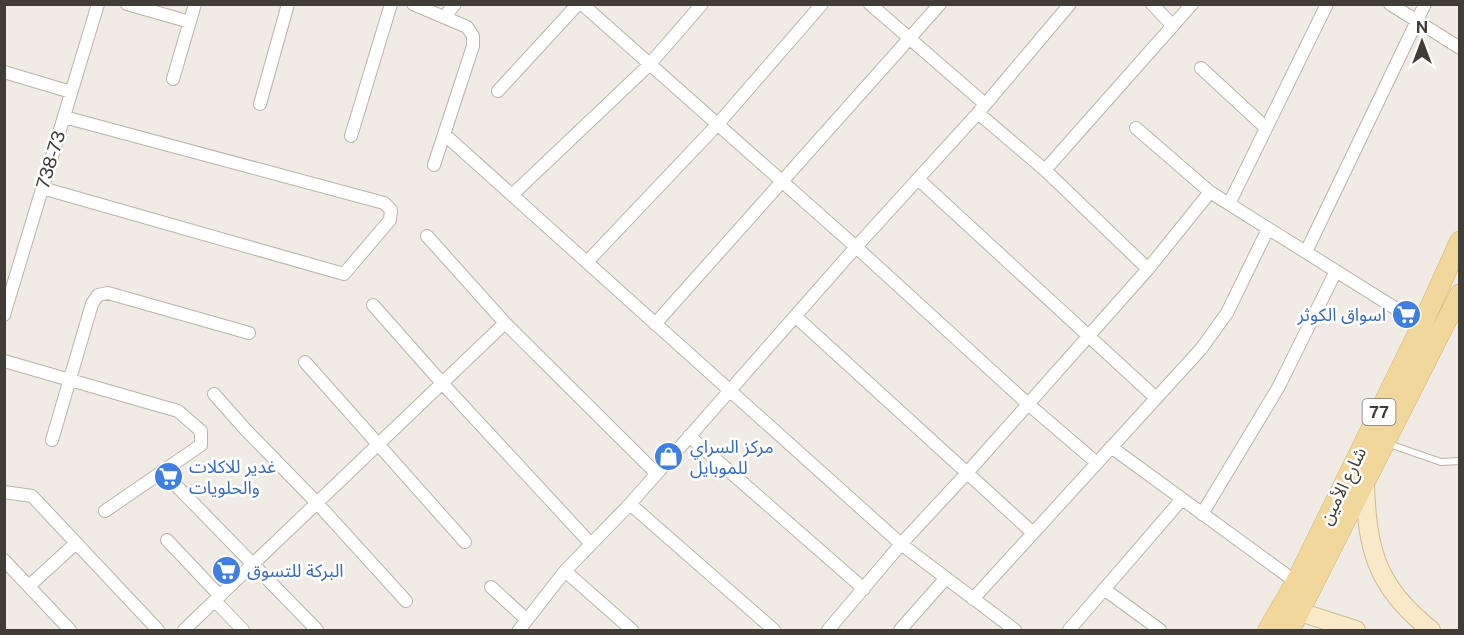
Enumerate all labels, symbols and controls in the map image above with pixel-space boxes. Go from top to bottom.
north arrow [1392,12,1452,72]
text: N [1416,18,1428,37]
street label: 738-73 [32,128,69,192]
supermarket icon: اسواق الكوثر [1391,299,1423,331]
place label: اسواق الكوثر [1296,304,1386,326]
road number: 77 [1362,399,1396,425]
place label: مركز السراي للموبايل [690,436,774,479]
shop icon: مركز السراي للموبايل [653,441,685,473]
street label: شارع الأمين [1315,444,1374,530]
place label: غدير للاكلات والحلويات [189,456,276,499]
supermarket icon: غدير للاكلات والحلويات [152,461,184,493]
supermarket icon: البركة للتسوق [210,555,242,587]
place label: البركة للتسوق [247,560,344,582]

